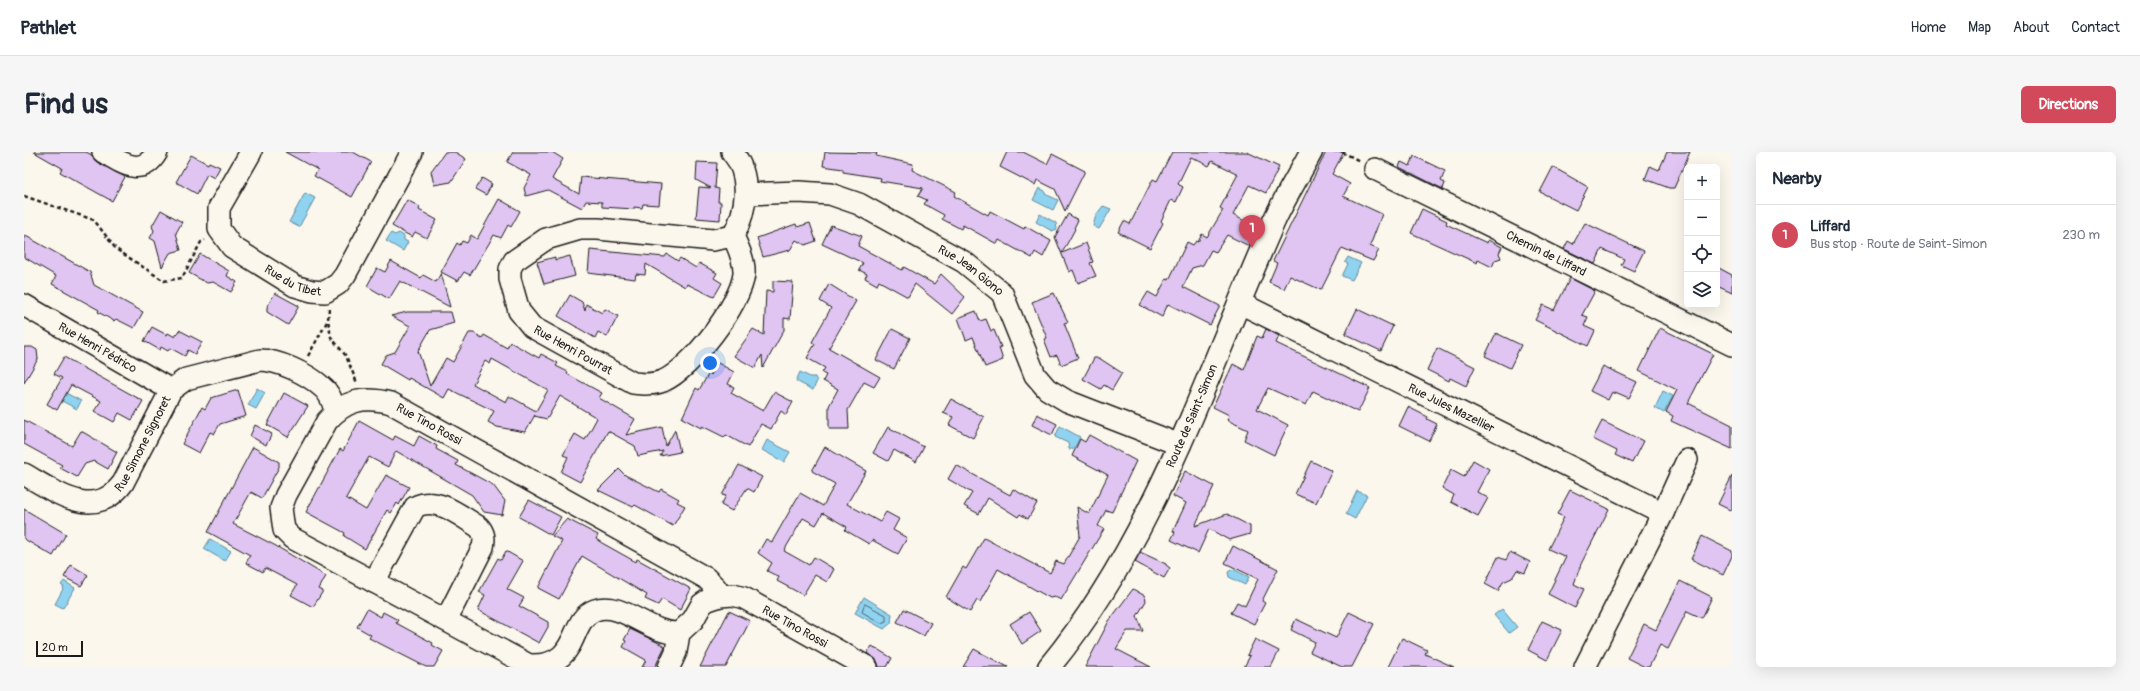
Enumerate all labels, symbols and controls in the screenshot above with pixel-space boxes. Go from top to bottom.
text: Pathlet [20,16,76,40]
text: Home [1911,19,1946,36]
text: Map [1968,19,1991,36]
text: About [2013,19,2049,36]
text: Contact [2071,19,2120,36]
button: Directions [2021,86,2116,123]
text: Find us [24,87,108,122]
map controls [1684,164,1720,308]
button: + [1684,164,1720,200]
text: Nearby [1772,168,1821,189]
button: − [1684,200,1720,236]
pin: 1 [1239,215,1265,248]
text: Liffard [1810,217,1850,236]
text: 1 [1782,227,1788,243]
text: 230 m [2063,227,2100,243]
street label: Chemin de Liffard [1503,228,1589,280]
button: locate [1684,236,1720,272]
text: Bus stop · Route de Saint-Simon [1810,236,1987,252]
street label: Rue Jean Giono [935,242,1007,300]
street label: Rue du Tibet [261,262,322,300]
button: layers [1684,272,1720,308]
street label: Rue Henri Pédrico [55,319,140,377]
street label: Rue Henri Pourrat [531,323,615,378]
your location [700,353,720,373]
street label: Route de Saint-Simon [1163,362,1221,470]
street label: Rue Jules Mazellier [1405,381,1497,436]
street label: Rue Simone Signoret [112,393,175,495]
street label: Rue Tino Rossi [393,400,464,449]
street label: Rue Tino Rossi [759,603,830,651]
scale bar [36,639,83,658]
text: 20 m [42,641,68,654]

